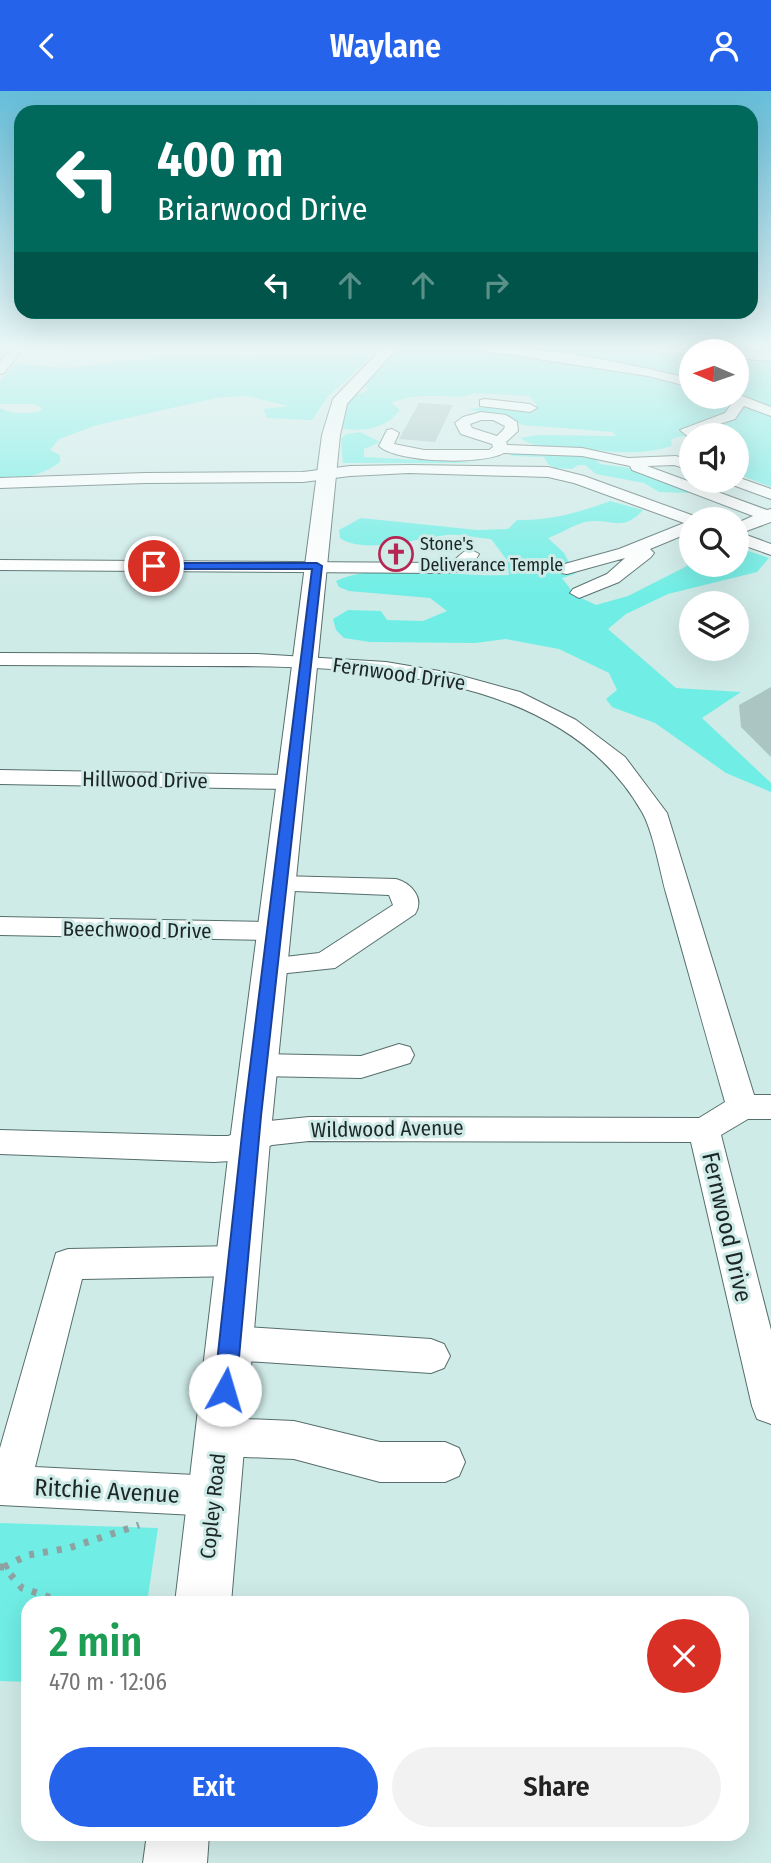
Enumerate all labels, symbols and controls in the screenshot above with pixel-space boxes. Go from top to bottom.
icon: back [28,27,66,65]
text: Waylane [330,27,441,65]
icon: person [705,27,743,65]
text: 400 m [157,130,283,189]
icon: left [42,133,133,224]
text: Briarwood Drive [157,190,368,228]
icon: left [258,266,296,304]
icon: ahead [331,266,369,304]
icon: ahead [404,266,442,304]
icon: right [477,266,515,304]
north arrow [679,339,749,409]
map controls [679,339,749,661]
button: sound [679,423,749,493]
button: search [679,507,749,577]
place label: Stone's Deliverance Temple [420,533,563,576]
church icon: Stone's Deliverance Temple [377,535,415,573]
pin [124,536,184,596]
icon: arrive [135,547,173,585]
button: layers [679,591,749,661]
street label: Fernwood Drive [331,652,467,696]
street label: Hillwood Drive [82,766,208,794]
street label: Beechwood Drive [62,916,212,944]
street label: Wildwood Avenue [310,1115,464,1143]
street label: Fernwood Drive [696,1149,758,1305]
position arrow [188,1353,262,1427]
street label: Copley Road [195,1452,231,1560]
street label: Ritchie Avenue [34,1473,180,1509]
text: 2 min [49,1617,142,1667]
button: close [647,1619,721,1693]
text: 470 m · 12:06 [49,1668,167,1696]
button: Exit [49,1747,378,1827]
button: Share [392,1747,721,1827]

